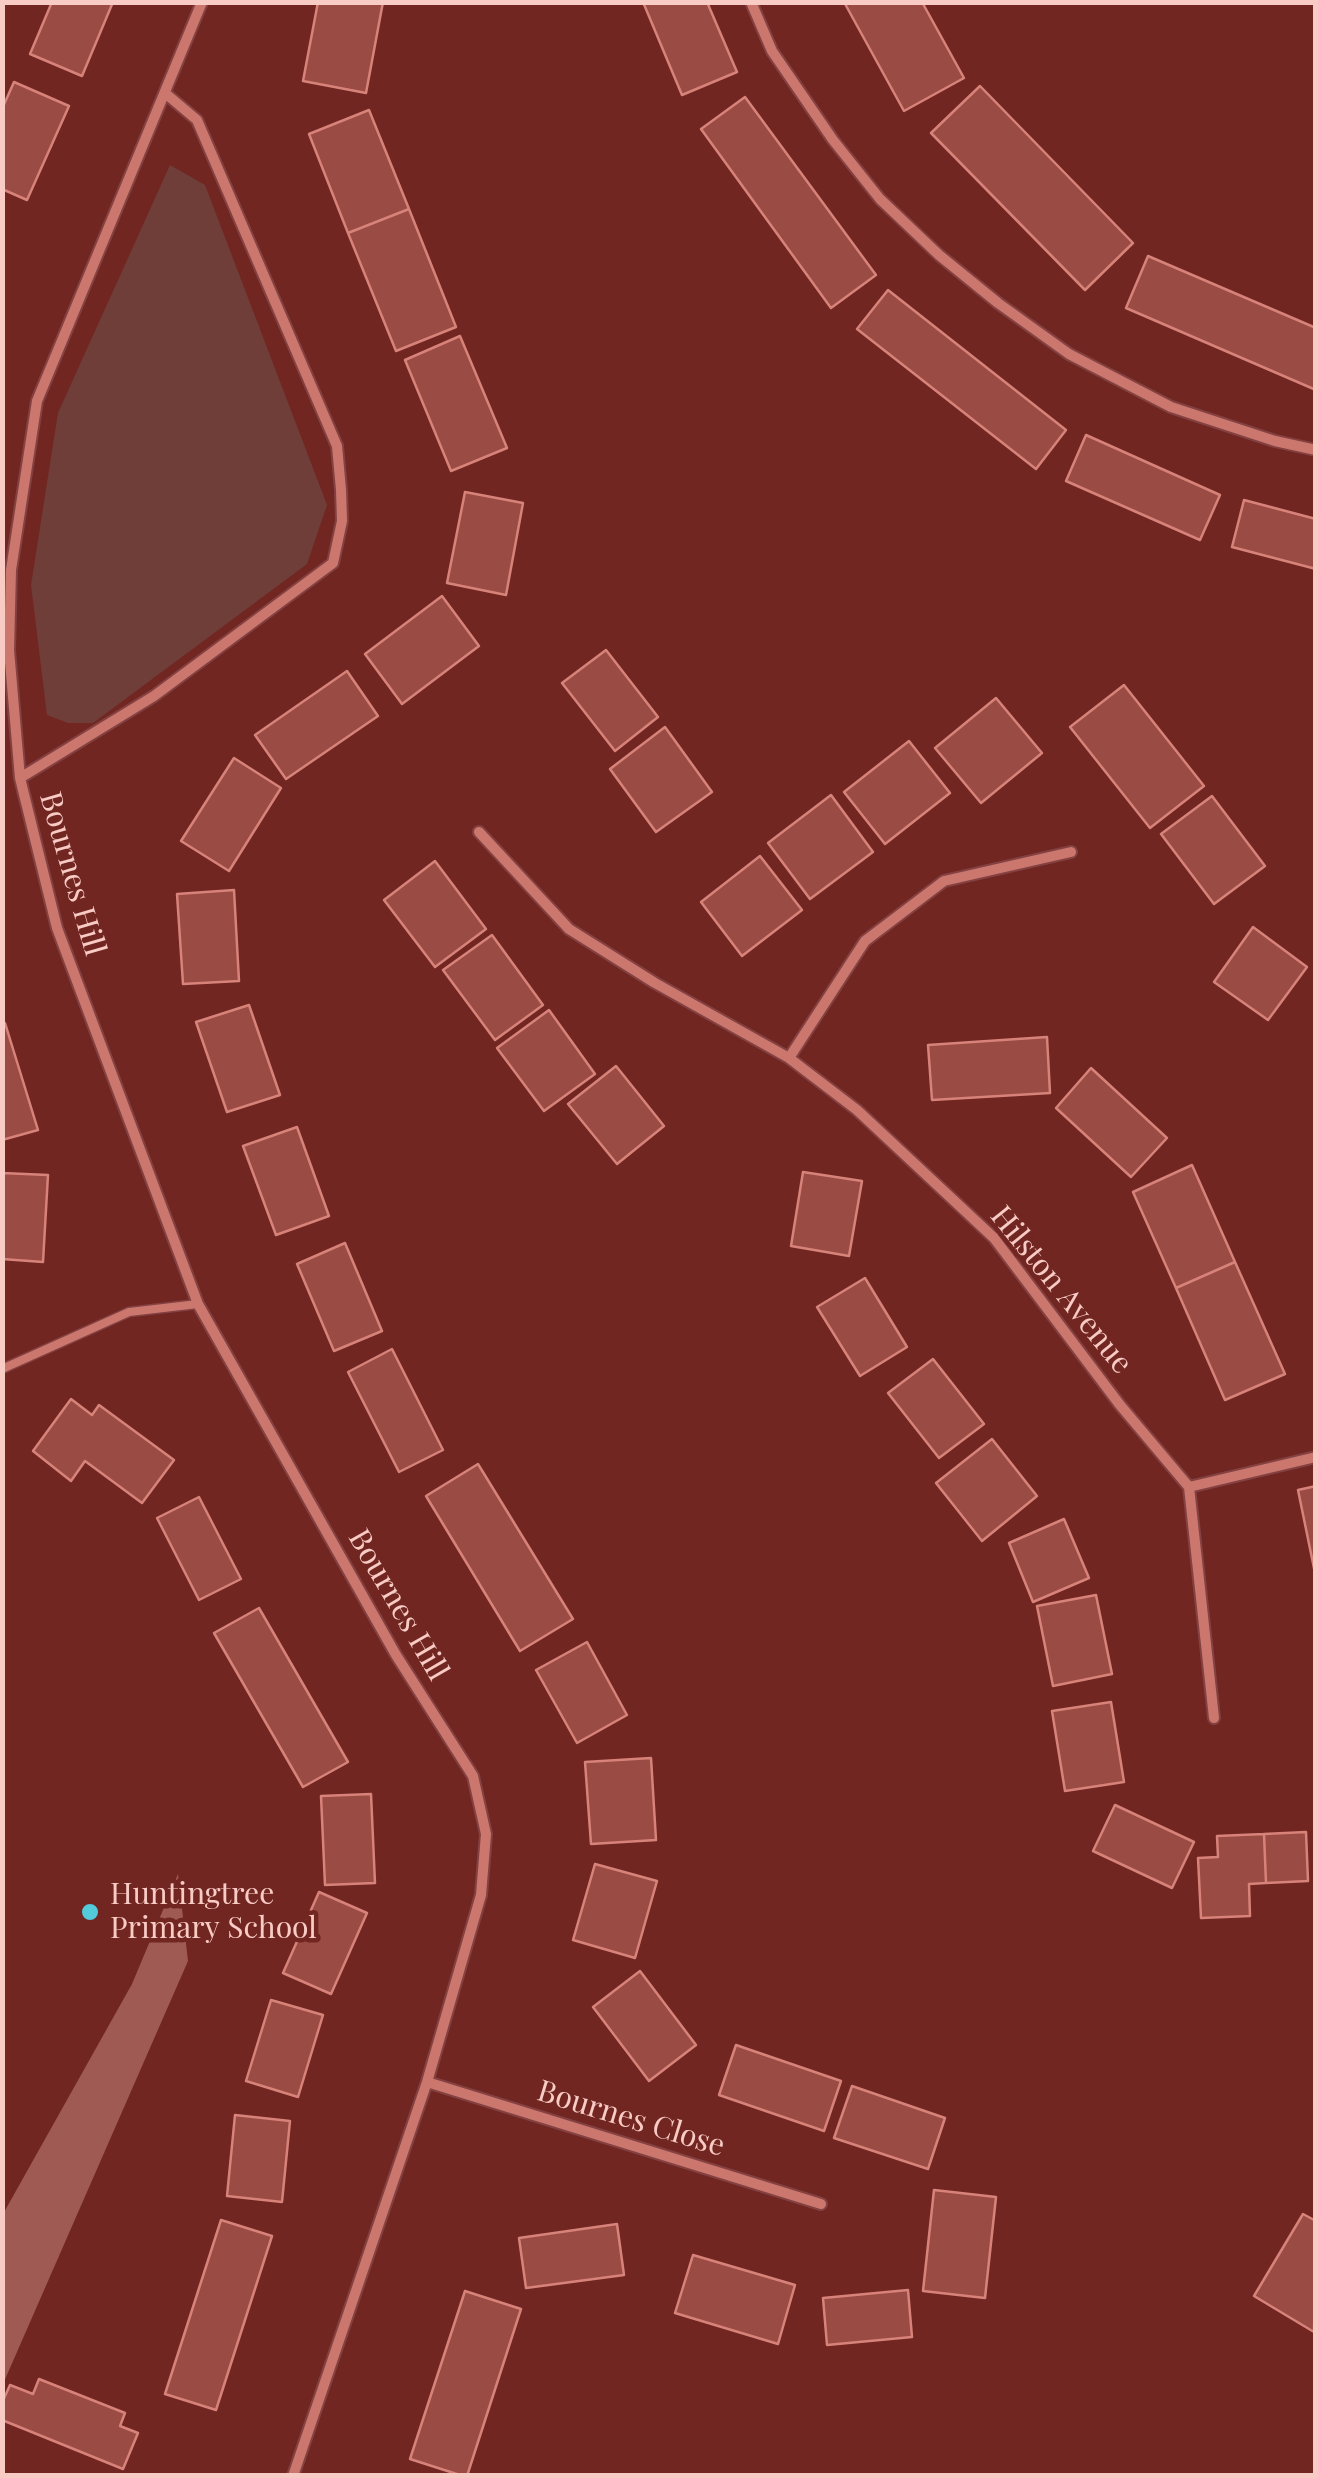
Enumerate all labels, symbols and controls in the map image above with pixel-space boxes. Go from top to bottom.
street label: Bournes Hill [31,788,113,960]
street label: Hilston Avenue [983,1199,1139,1381]
street label: Bournes Hill [340,1523,456,1687]
place label: Huntingtree Primary School [110,1877,317,1948]
marker: Huntingtree Primary School [79,1901,101,1923]
street label: Bournes Close [533,2073,729,2165]

